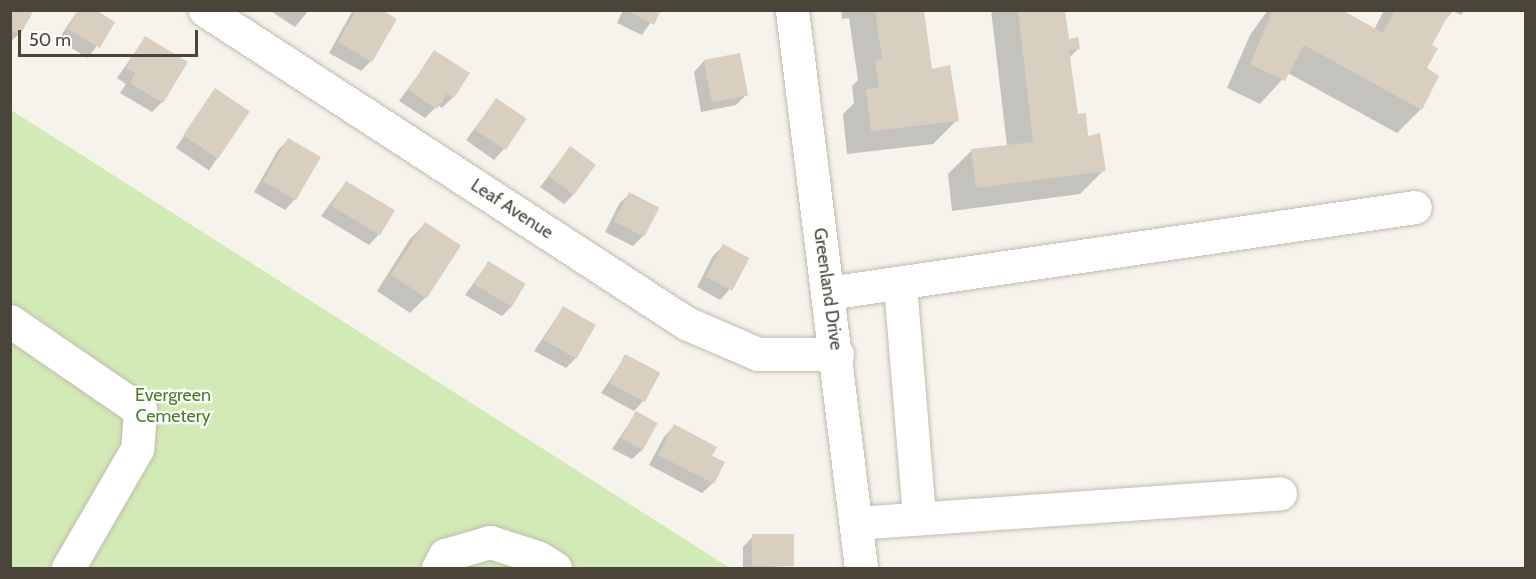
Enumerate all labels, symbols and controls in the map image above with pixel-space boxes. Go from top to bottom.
scale bar [21,18,201,56]
text: 50 m [29,29,71,51]
street label: Leaf Avenue [467,174,557,244]
street label: Greenland Drive [809,226,847,352]
park label: Evergreen Cemetery [135,385,211,428]

